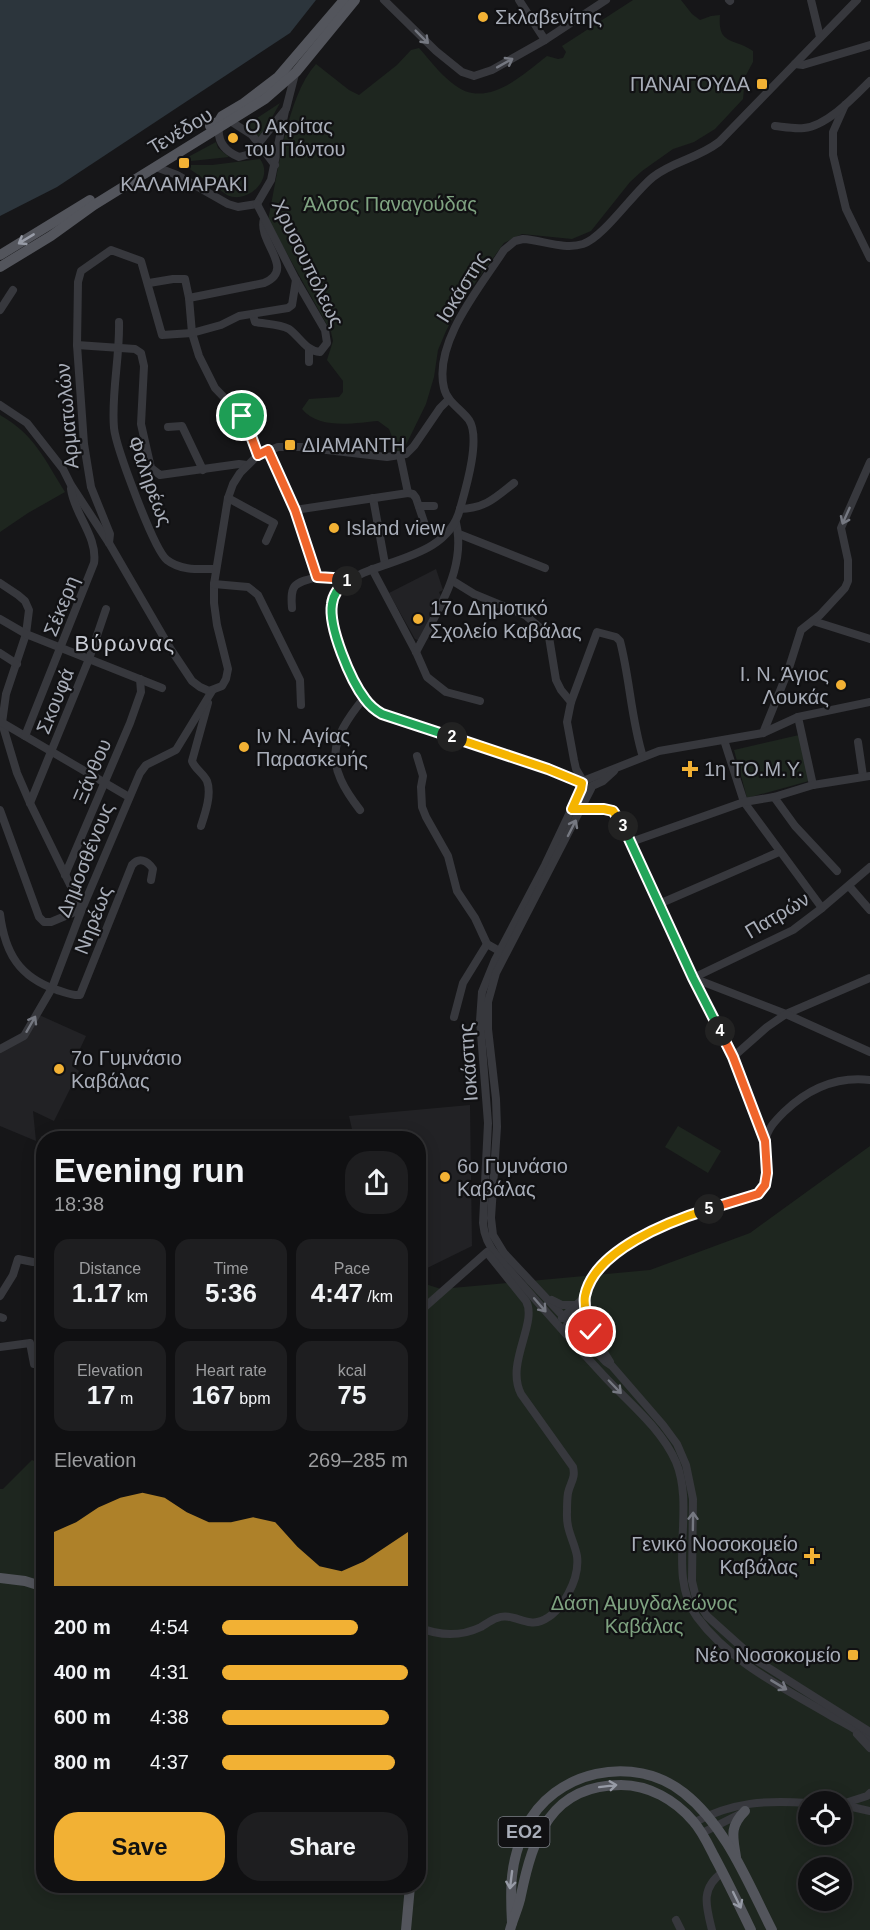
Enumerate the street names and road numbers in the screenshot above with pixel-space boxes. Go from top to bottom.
street label: Τενέδου [144,103,216,159]
street label: Χρυσουπόλεως [268,196,348,331]
street label: Ιοκάστης [432,247,492,326]
street label: Αρματωλών [51,362,83,470]
street label: Φαληρέως [124,433,177,529]
street label: Σέκερη [39,573,83,639]
street label: Σκουφά [32,665,78,737]
street label: Ξάνθου [69,736,115,806]
street label: Δημοσθένους [52,799,118,920]
street label: Νηρέως [70,883,116,957]
street label: Πατρών [741,887,813,943]
street label: Ιοκάστης [454,1021,482,1102]
road number: ΕΟ2 [498,1817,550,1847]

